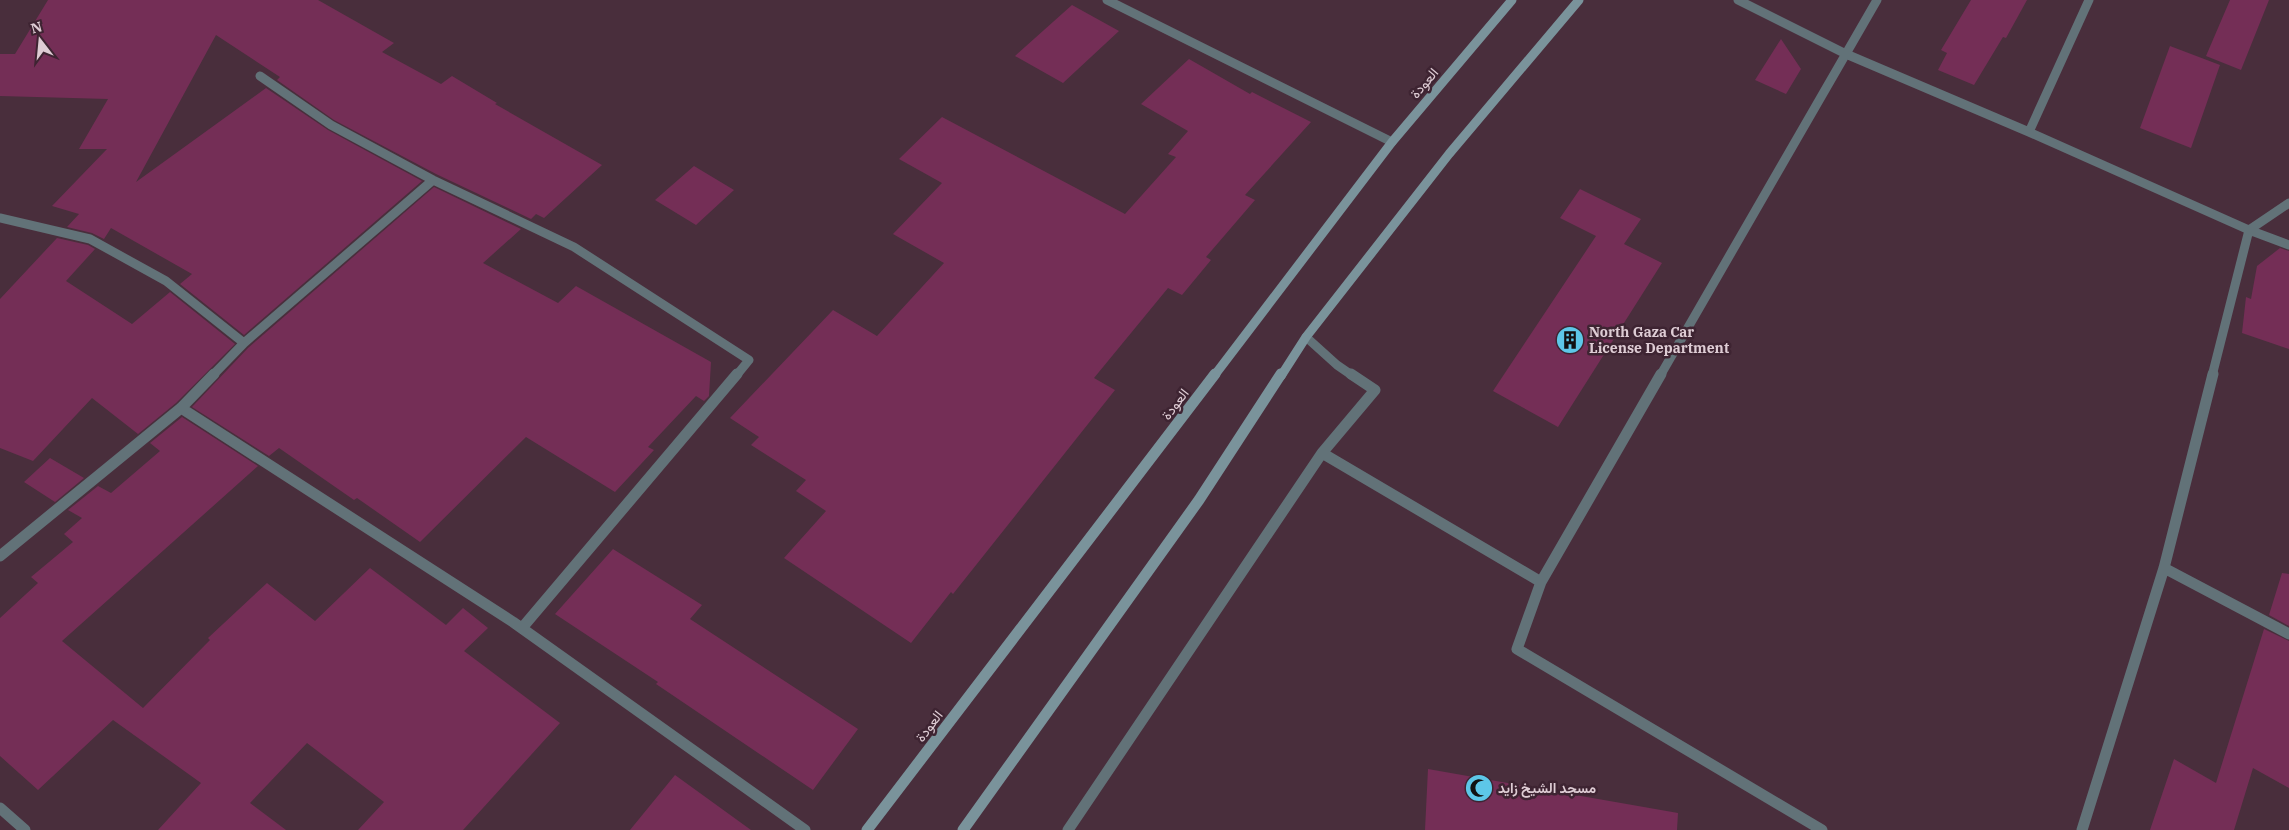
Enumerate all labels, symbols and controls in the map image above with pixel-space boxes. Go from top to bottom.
north arrow [15,15,65,65]
text: N [29,17,44,38]
street label: العودة [1406,64,1442,102]
place label: North Gaza Car License Department [1589,323,1729,357]
building icon: North Gaza Car License Department [1555,325,1585,355]
street label: العودة [1157,385,1193,423]
street label: العودة [911,707,947,745]
mosque icon: مسجد الشيخ زايد [1464,773,1494,803]
place label: مسجد الشيخ زايد [1498,779,1597,798]

